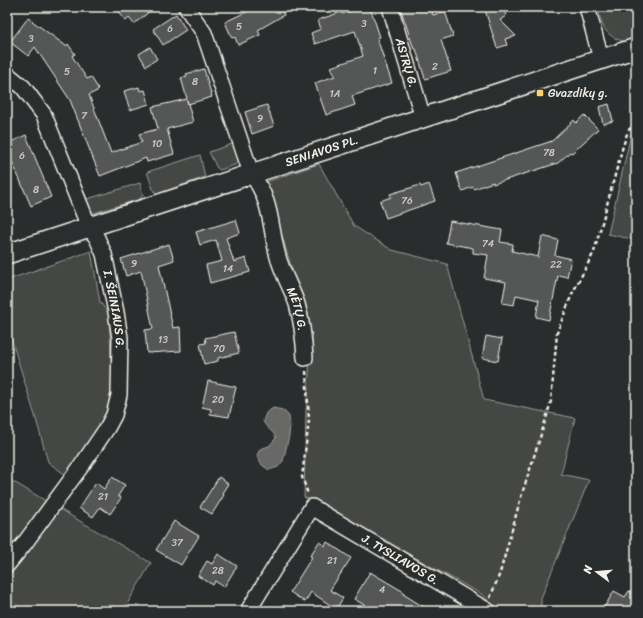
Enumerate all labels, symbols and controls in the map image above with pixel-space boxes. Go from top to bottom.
house number: 3 [361,15,367,33]
house number: 5 [236,18,242,36]
house number: 6 [167,20,173,38]
house number: 3 [28,30,34,48]
street label: ASTRŲ G. [388,34,424,90]
house number: 2 [432,58,438,76]
house number: 1 [373,62,377,80]
house number: 5 [64,63,70,81]
house number: 8 [192,73,198,91]
place label: Gvazdikų g. [548,82,608,104]
house number: 1A [330,85,340,103]
marker: Gvazdikų g. [535,88,545,98]
house number: 7 [81,107,88,125]
house number: 9 [257,110,263,128]
street label: SENIAVOS PL. [282,129,361,173]
house number: 10 [152,135,162,153]
house number: 78 [543,144,555,162]
house number: 6 [19,147,25,165]
house number: 8 [33,181,39,199]
house number: 76 [401,192,413,210]
house number: 74 [482,235,494,253]
house number: 9 [131,255,137,273]
house number: 22 [550,256,562,274]
house number: 14 [223,260,233,278]
street label: I. ŠEINIAUS G. [96,267,131,349]
street label: MĖTŲ G. [280,283,313,332]
house number: 13 [158,331,168,349]
house number: 70 [213,340,225,358]
house number: 20 [212,391,224,409]
house number: 21 [98,488,108,506]
street label: J. TYSLIAVOS G. [357,527,444,591]
house number: 37 [171,534,184,552]
house number: 21 [327,552,337,570]
north arrow [577,552,617,592]
house number: 28 [212,562,224,580]
text: N [577,563,598,577]
house number: 4 [379,581,385,599]

